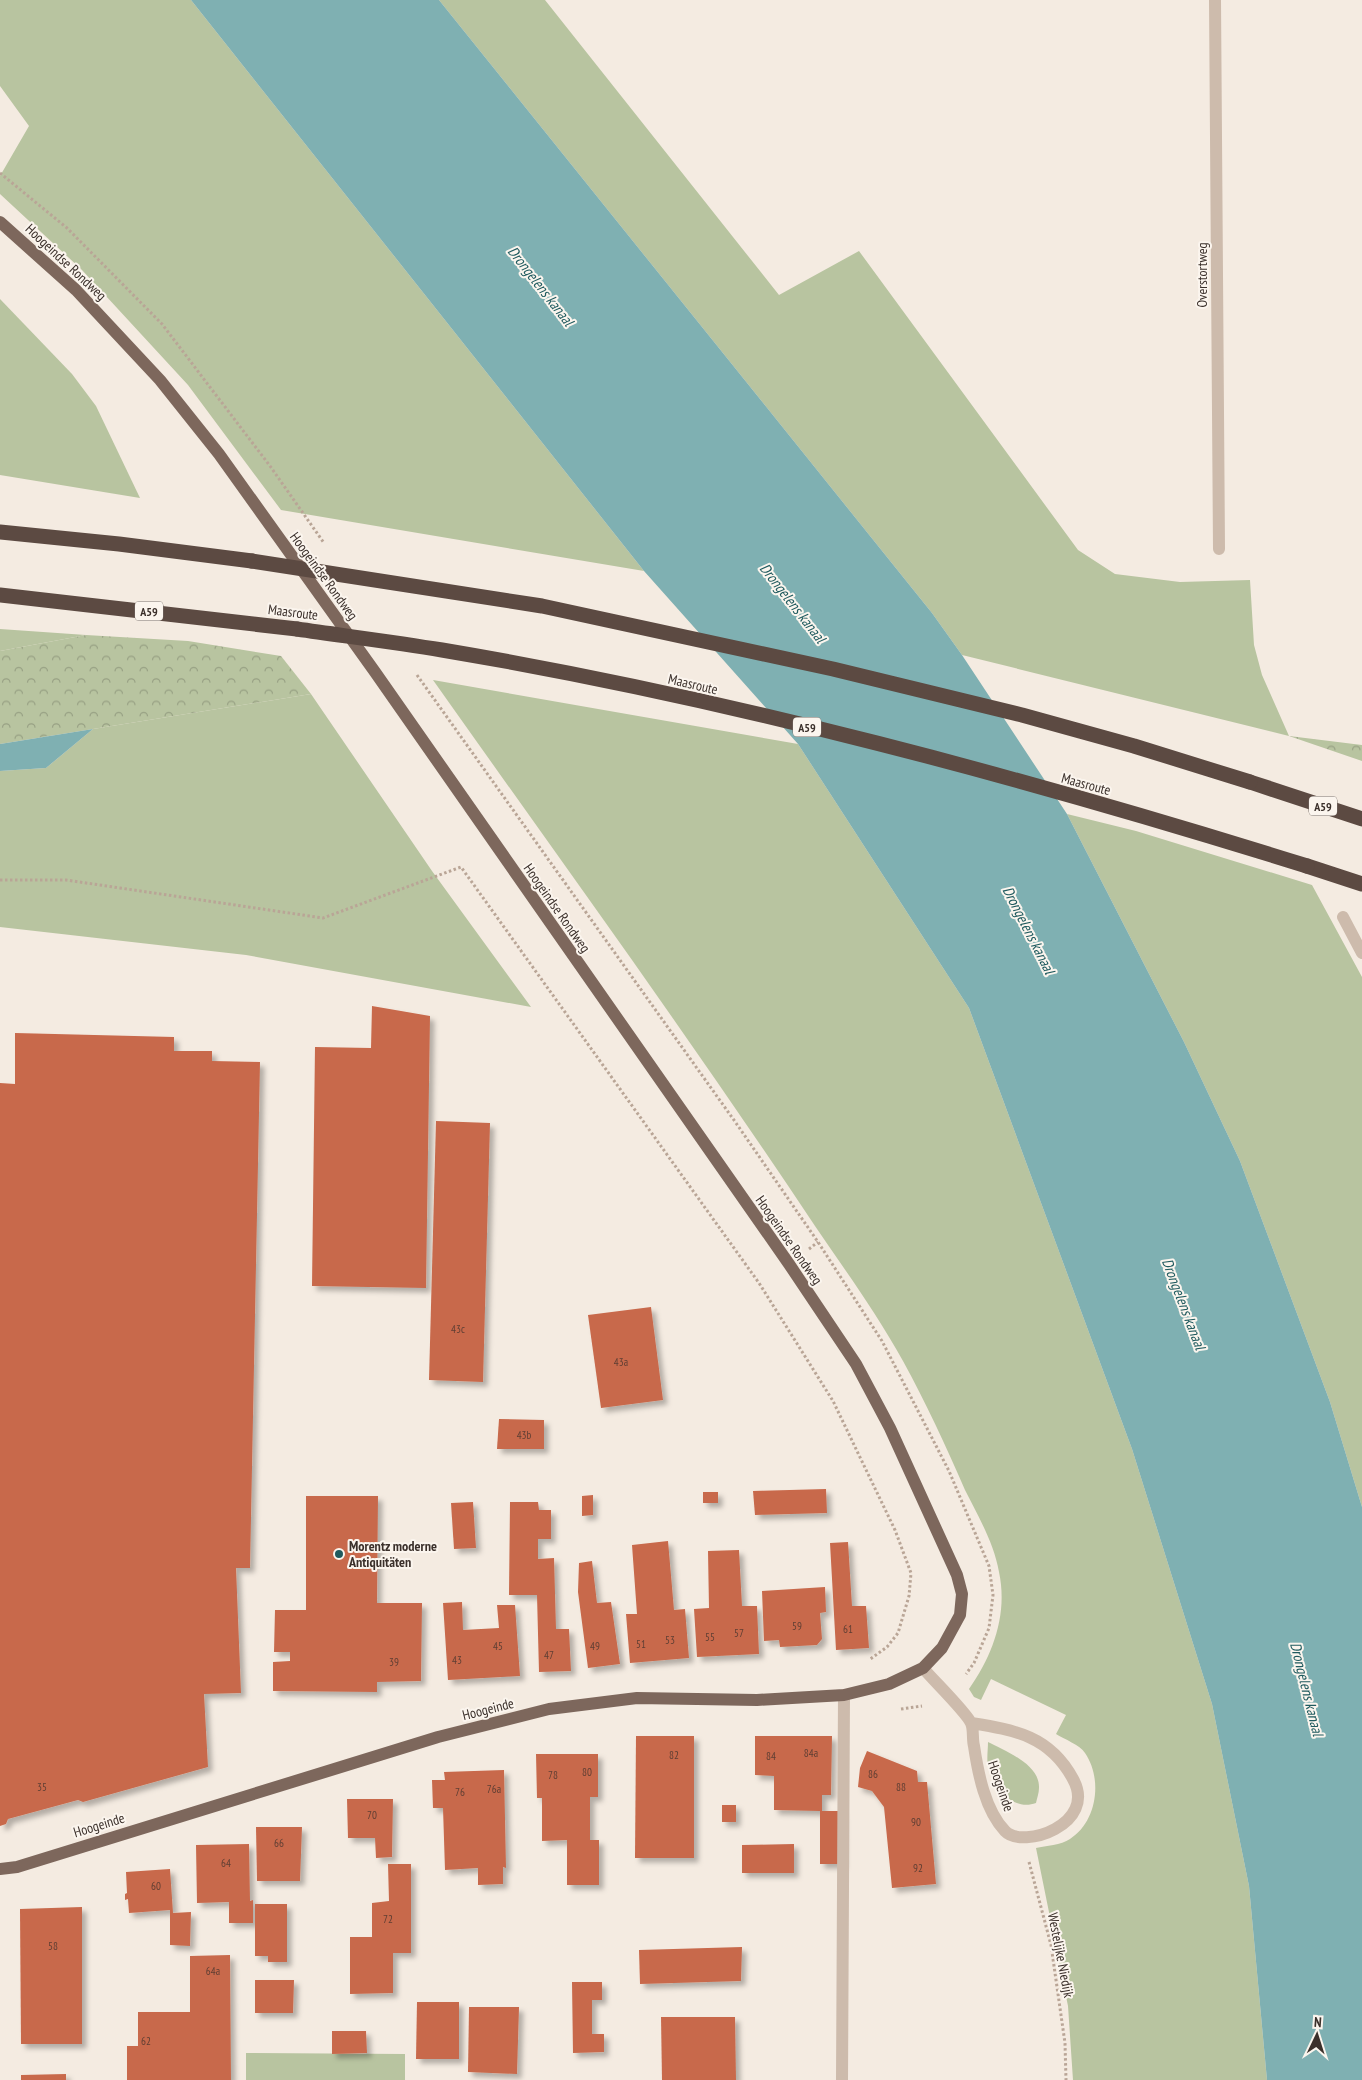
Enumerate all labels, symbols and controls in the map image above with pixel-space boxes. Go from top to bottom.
street label: Hoogeindse Rondweg [22,220,110,304]
water label: Drongelens kanaal [504,242,579,331]
street label: Overstortweg [1193,243,1211,307]
street label: Hoogeindse Rondweg [286,528,362,624]
water label: Drongelens kanaal [756,559,831,648]
street label: Maasroute [267,600,319,624]
road number: A59 [135,602,163,620]
street label: Maasroute [666,670,720,698]
road number: A59 [793,718,821,736]
street label: Maasroute [1059,769,1113,799]
road number: A59 [1309,796,1337,816]
street label: Hoogeindse Rondweg [520,860,594,956]
water label: Drongelens kanaal [999,883,1060,978]
street label: Hoogeindse Rondweg [752,1192,826,1288]
water label: Drongelens kanaal [1158,1256,1211,1354]
house number: 43c [451,1322,465,1336]
house number: 43a [614,1355,628,1369]
house number: 43b [517,1428,532,1442]
place label: Morentz moderne Antiquitäten [348,1537,437,1571]
marker: Morentz moderne Antiquitäten [333,1548,345,1560]
house number: 59 [792,1619,802,1633]
house number: 61 [843,1622,853,1636]
house number: 57 [734,1626,744,1640]
house number: 55 [705,1630,715,1644]
house number: 53 [665,1633,675,1647]
house number: 51 [636,1637,646,1651]
house number: 45 [493,1639,503,1653]
house number: 49 [590,1639,600,1653]
water label: Drongelens kanaal [1286,1640,1328,1739]
house number: 47 [544,1648,554,1662]
house number: 43 [452,1653,462,1667]
house number: 39 [389,1655,399,1669]
street label: Hoogeinde [460,1694,516,1724]
house number: 84a [804,1746,818,1760]
house number: 82 [669,1748,679,1762]
house number: 84 [766,1749,776,1763]
street label: Hoogeinde [984,1758,1018,1814]
house number: 80 [582,1765,592,1779]
house number: 86 [868,1767,878,1781]
house number: 78 [548,1768,558,1782]
house number: 35 [37,1780,47,1794]
house number: 88 [896,1780,906,1794]
house number: 76a [487,1782,501,1796]
house number: 76 [455,1785,465,1799]
house number: 70 [367,1808,377,1822]
street label: Hoogeinde [71,1809,127,1841]
house number: 90 [911,1815,921,1829]
house number: 66 [274,1836,284,1850]
house number: 64 [221,1856,231,1870]
house number: 92 [913,1861,923,1875]
house number: 60 [151,1879,161,1893]
street label: Westelijke Niedijk [1044,1911,1078,2000]
house number: 72 [383,1912,393,1926]
house number: 58 [48,1939,58,1953]
house number: 64a [206,1964,220,1978]
north arrow [1292,2010,1342,2060]
text: N [1314,2013,1322,2031]
house number: 62 [141,2034,151,2048]

